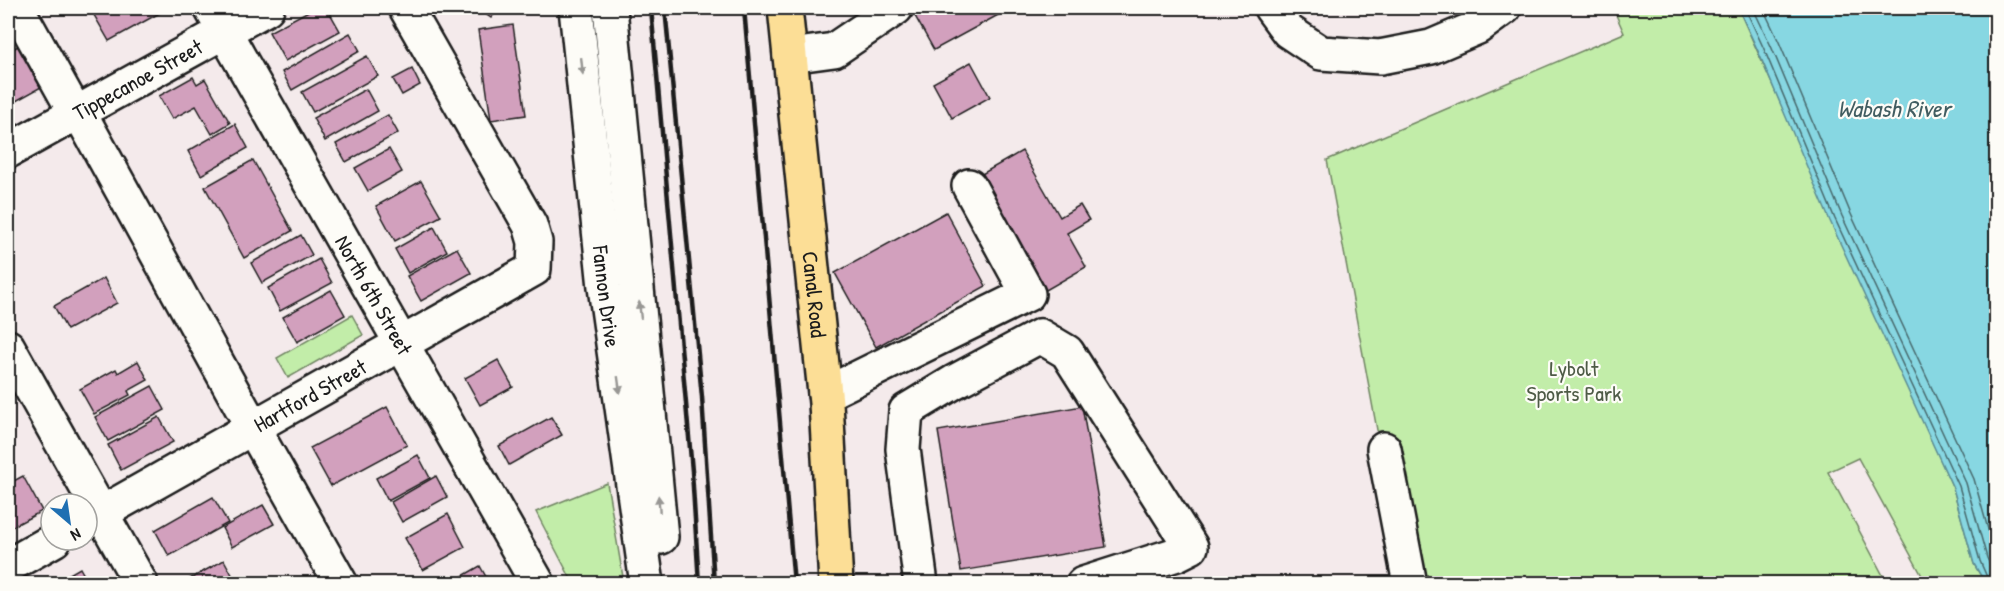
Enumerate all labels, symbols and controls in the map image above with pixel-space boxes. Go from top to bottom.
street label: Tippecanoe Street [67,31,208,127]
one-way arrow [577,56,587,75]
water label: Wabash River [1838,92,1953,124]
street label: North 6th Street [328,230,420,361]
street label: Fannon Drive [586,243,628,349]
street label: Canal Road [795,250,834,339]
one-way arrow [635,301,645,320]
street label: Hartford Street [248,351,372,439]
park label: Lybolt Sports Park [1527,353,1621,408]
one-way arrow [614,375,623,394]
north arrow [39,492,99,552]
one-way arrow [654,495,663,514]
text: N [67,523,85,547]

